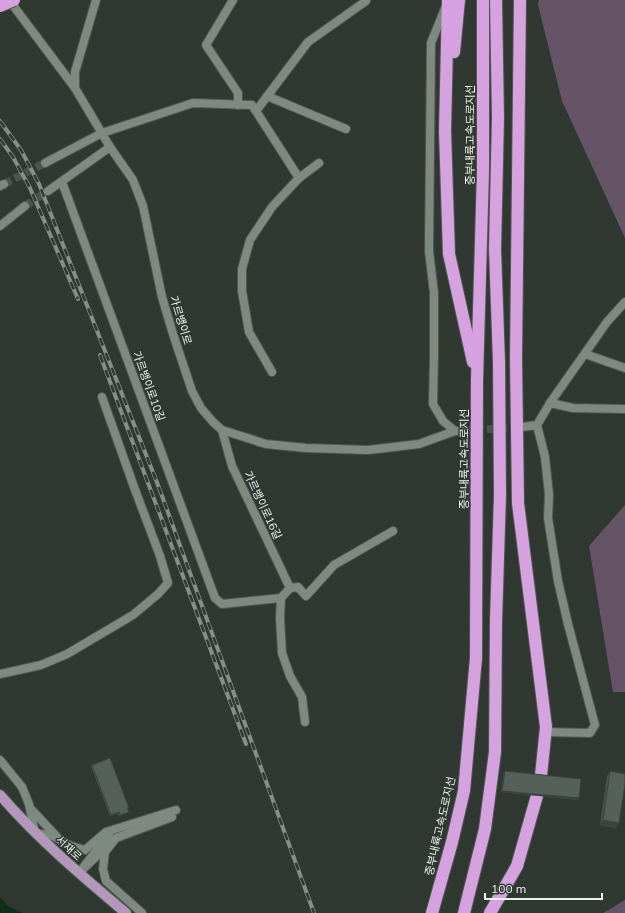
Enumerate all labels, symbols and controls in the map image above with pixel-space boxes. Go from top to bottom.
street label: 중부내륙고속도로지선 [463,84,477,186]
street label: 가르뱅이로 [167,294,195,346]
street label: 가르뱅이로10길 [130,349,168,423]
street label: 중부내륙고속도로지선 [457,408,471,510]
street label: 가르뱅이로16길 [241,469,285,541]
street label: 중부내륙고속도로지선 [422,775,458,877]
street label: 서재로 [53,833,85,863]
scale bar [485,875,602,901]
text: 100 m [491,881,526,896]

